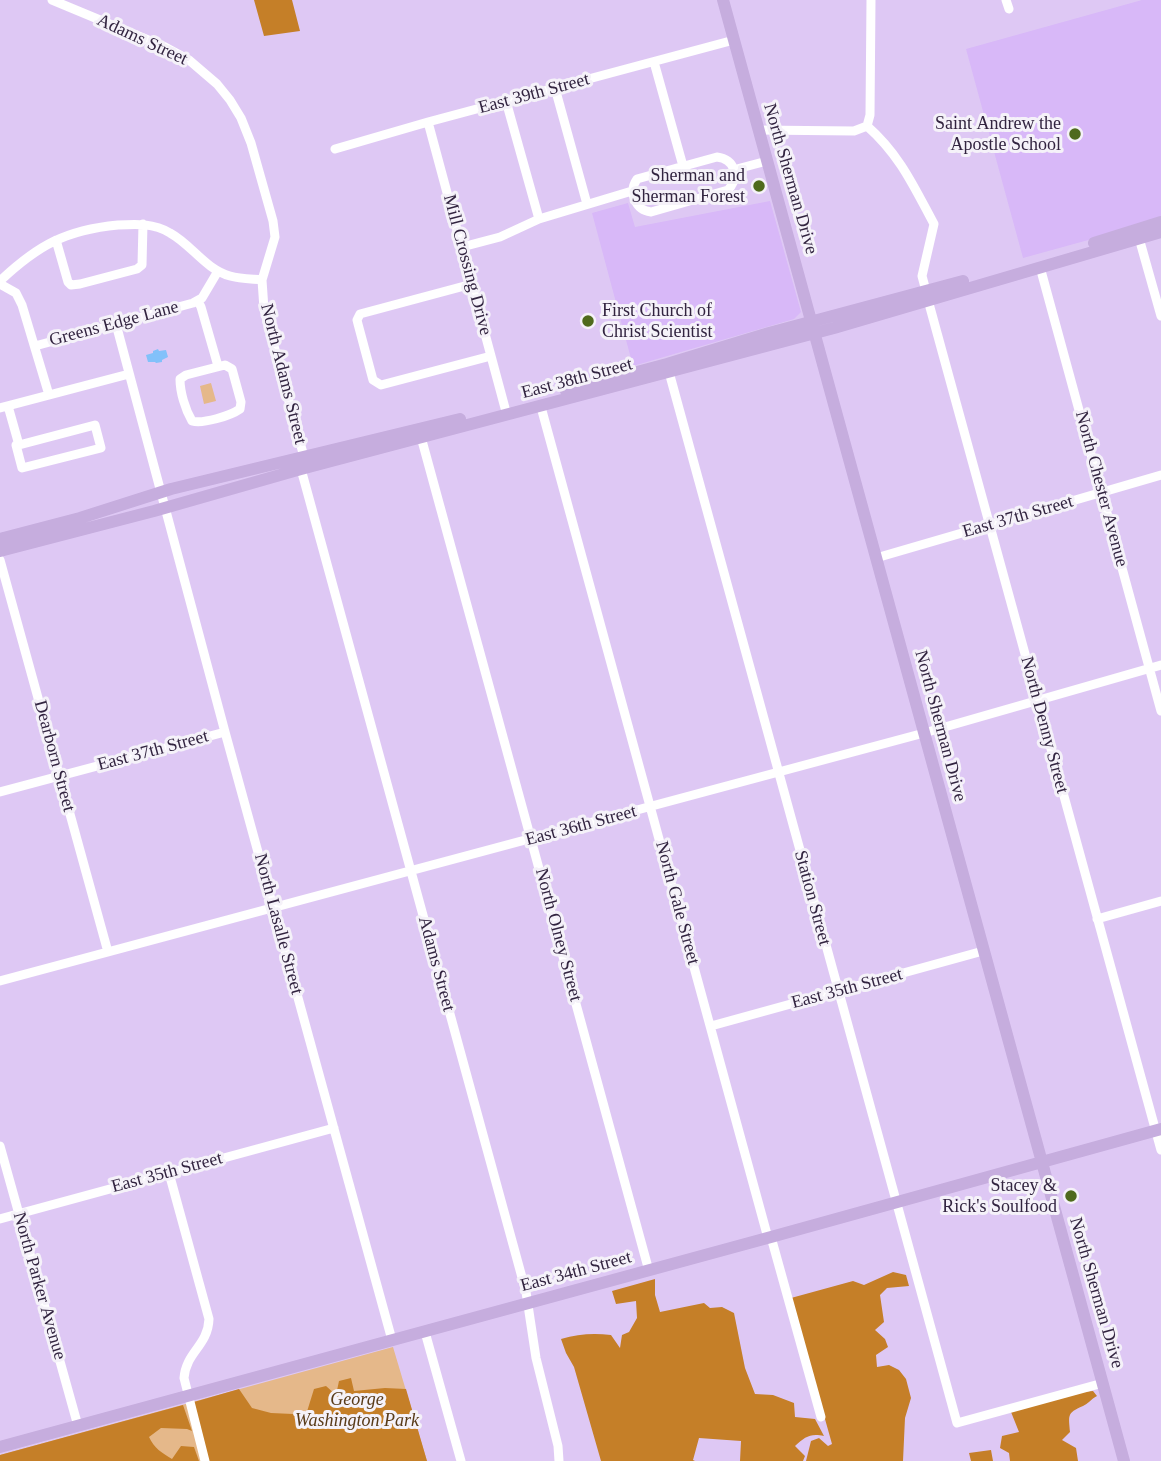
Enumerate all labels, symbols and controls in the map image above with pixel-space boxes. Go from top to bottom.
street label: Adams Street [93,10,191,70]
street label: East 39th Street [476,69,592,119]
street label: North Sherman Drive [758,101,822,257]
place label: Saint Andrew the Apostle School [935,113,1061,156]
marker: Saint Andrew the Apostle School [1067,126,1083,142]
place label: Sherman and Sherman Forest [632,165,745,208]
marker: Sherman and Sherman Forest [751,178,767,194]
street label: Mill Crossing Drive [438,192,496,338]
street label: Greens Edge Lane [47,296,181,352]
place label: First Church of Christ Scientist [602,300,713,342]
street label: North Adams Street [255,302,311,446]
marker: First Church of Christ Scientist [580,313,596,329]
street label: East 38th Street [519,354,635,404]
street label: North Chester Avenue [1070,409,1132,569]
street label: East 37th Street [960,491,1076,543]
street label: North Sherman Drive [909,648,971,804]
street label: North Denny Street [1015,654,1073,796]
street label: Dearborn Street [29,698,79,814]
street label: East 37th Street [95,726,211,776]
street label: East 36th Street [523,801,639,851]
street label: North Gale Street [650,839,704,967]
street label: Station Street [789,848,835,948]
street label: North Lasalle Street [249,851,307,997]
street label: North Olney Street [530,866,586,1004]
street label: Adams Street [413,914,459,1014]
street label: East 35th Street [789,964,905,1014]
street label: East 35th Street [109,1148,225,1198]
place label: Stacey & Rick's Soulfood [942,1175,1057,1218]
marker: Stacey & Rick's Soulfood [1063,1188,1079,1204]
street label: North Parker Avenue [8,1210,70,1362]
street label: North Sherman Drive [1064,1215,1128,1371]
street label: East 34th Street [518,1247,634,1297]
park label: George Washington Park [295,1389,419,1432]

